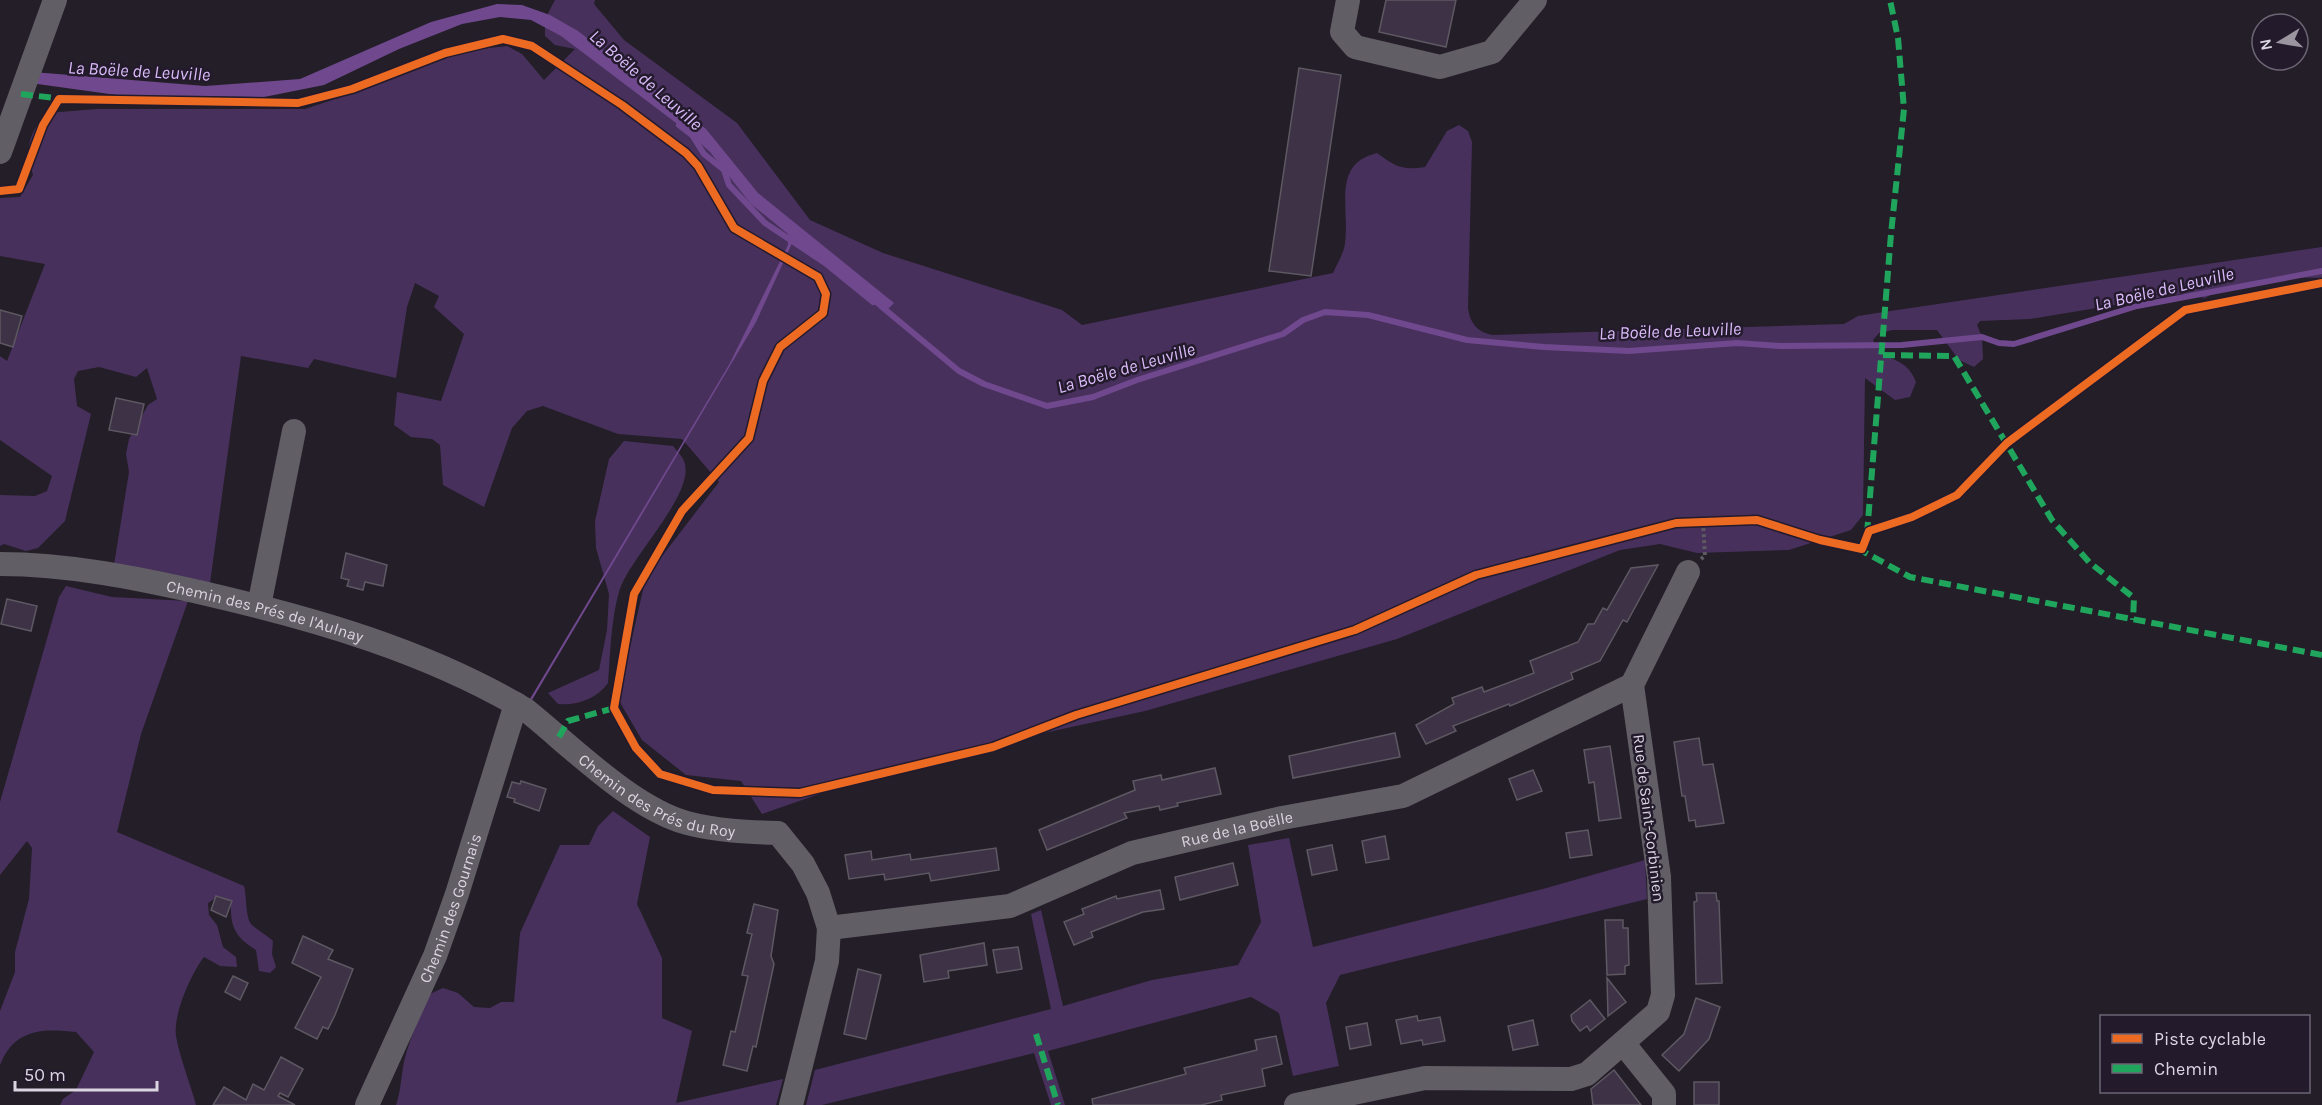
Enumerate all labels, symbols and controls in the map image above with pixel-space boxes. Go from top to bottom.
north arrow [2250,12,2310,72]
water label: La Boële de Leuville [585,25,707,135]
text: N [2255,37,2276,52]
water label: La Boële de Leuville [67,56,211,86]
water label: La Boële de Leuville [2092,262,2236,316]
water label: La Boële de Leuville [1598,318,1742,344]
water label: La Boële de Leuville [1055,338,1197,398]
street label: Chemin des Prés de l'Aulnay [165,576,367,646]
street label: Rue de Saint-Corbinien [1629,733,1669,903]
street label: Chemin des Prés du Roy [575,749,737,840]
street label: Rue de la Boëlle [1179,807,1294,851]
street label: Chemin des Gournais [415,831,485,986]
legend [2100,1015,2310,1093]
text: Piste cyclable [2154,1028,2266,1050]
scale bar [15,1054,158,1092]
text: Chemin [2154,1058,2218,1080]
text: 50 m [24,1064,66,1086]

